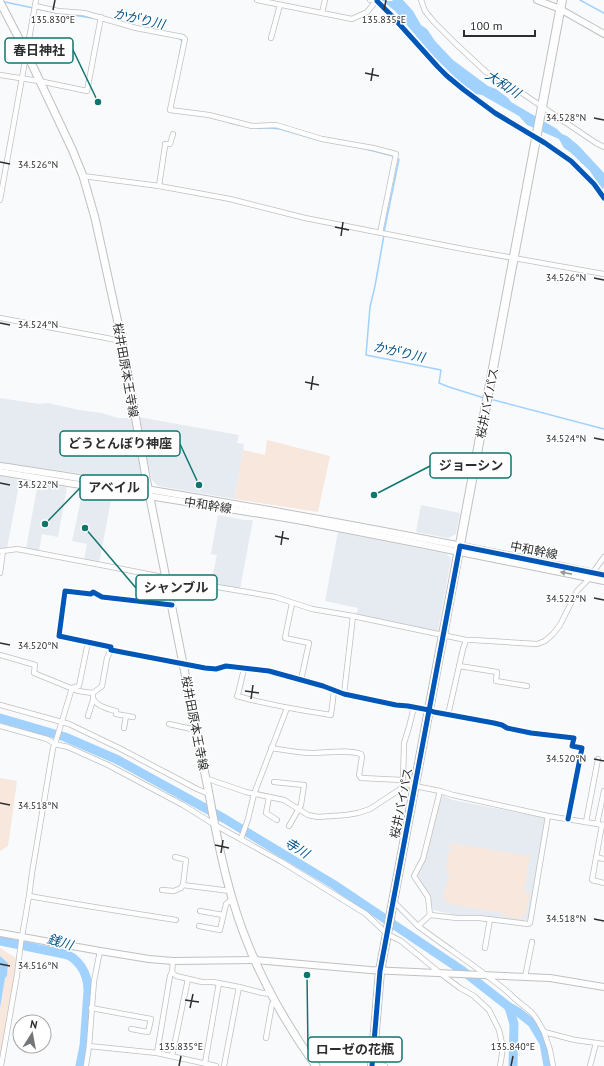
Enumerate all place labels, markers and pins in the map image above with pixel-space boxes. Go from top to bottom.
callout: 春日神社 [5,38,73,63]
callout: どうとんぼり神座 [60,431,180,456]
callout: ジョーシン [430,453,511,478]
callout: アベイル [80,475,148,500]
callout: シャンブル [136,575,217,600]
callout: ローゼの花瓶 [308,1037,402,1062]

